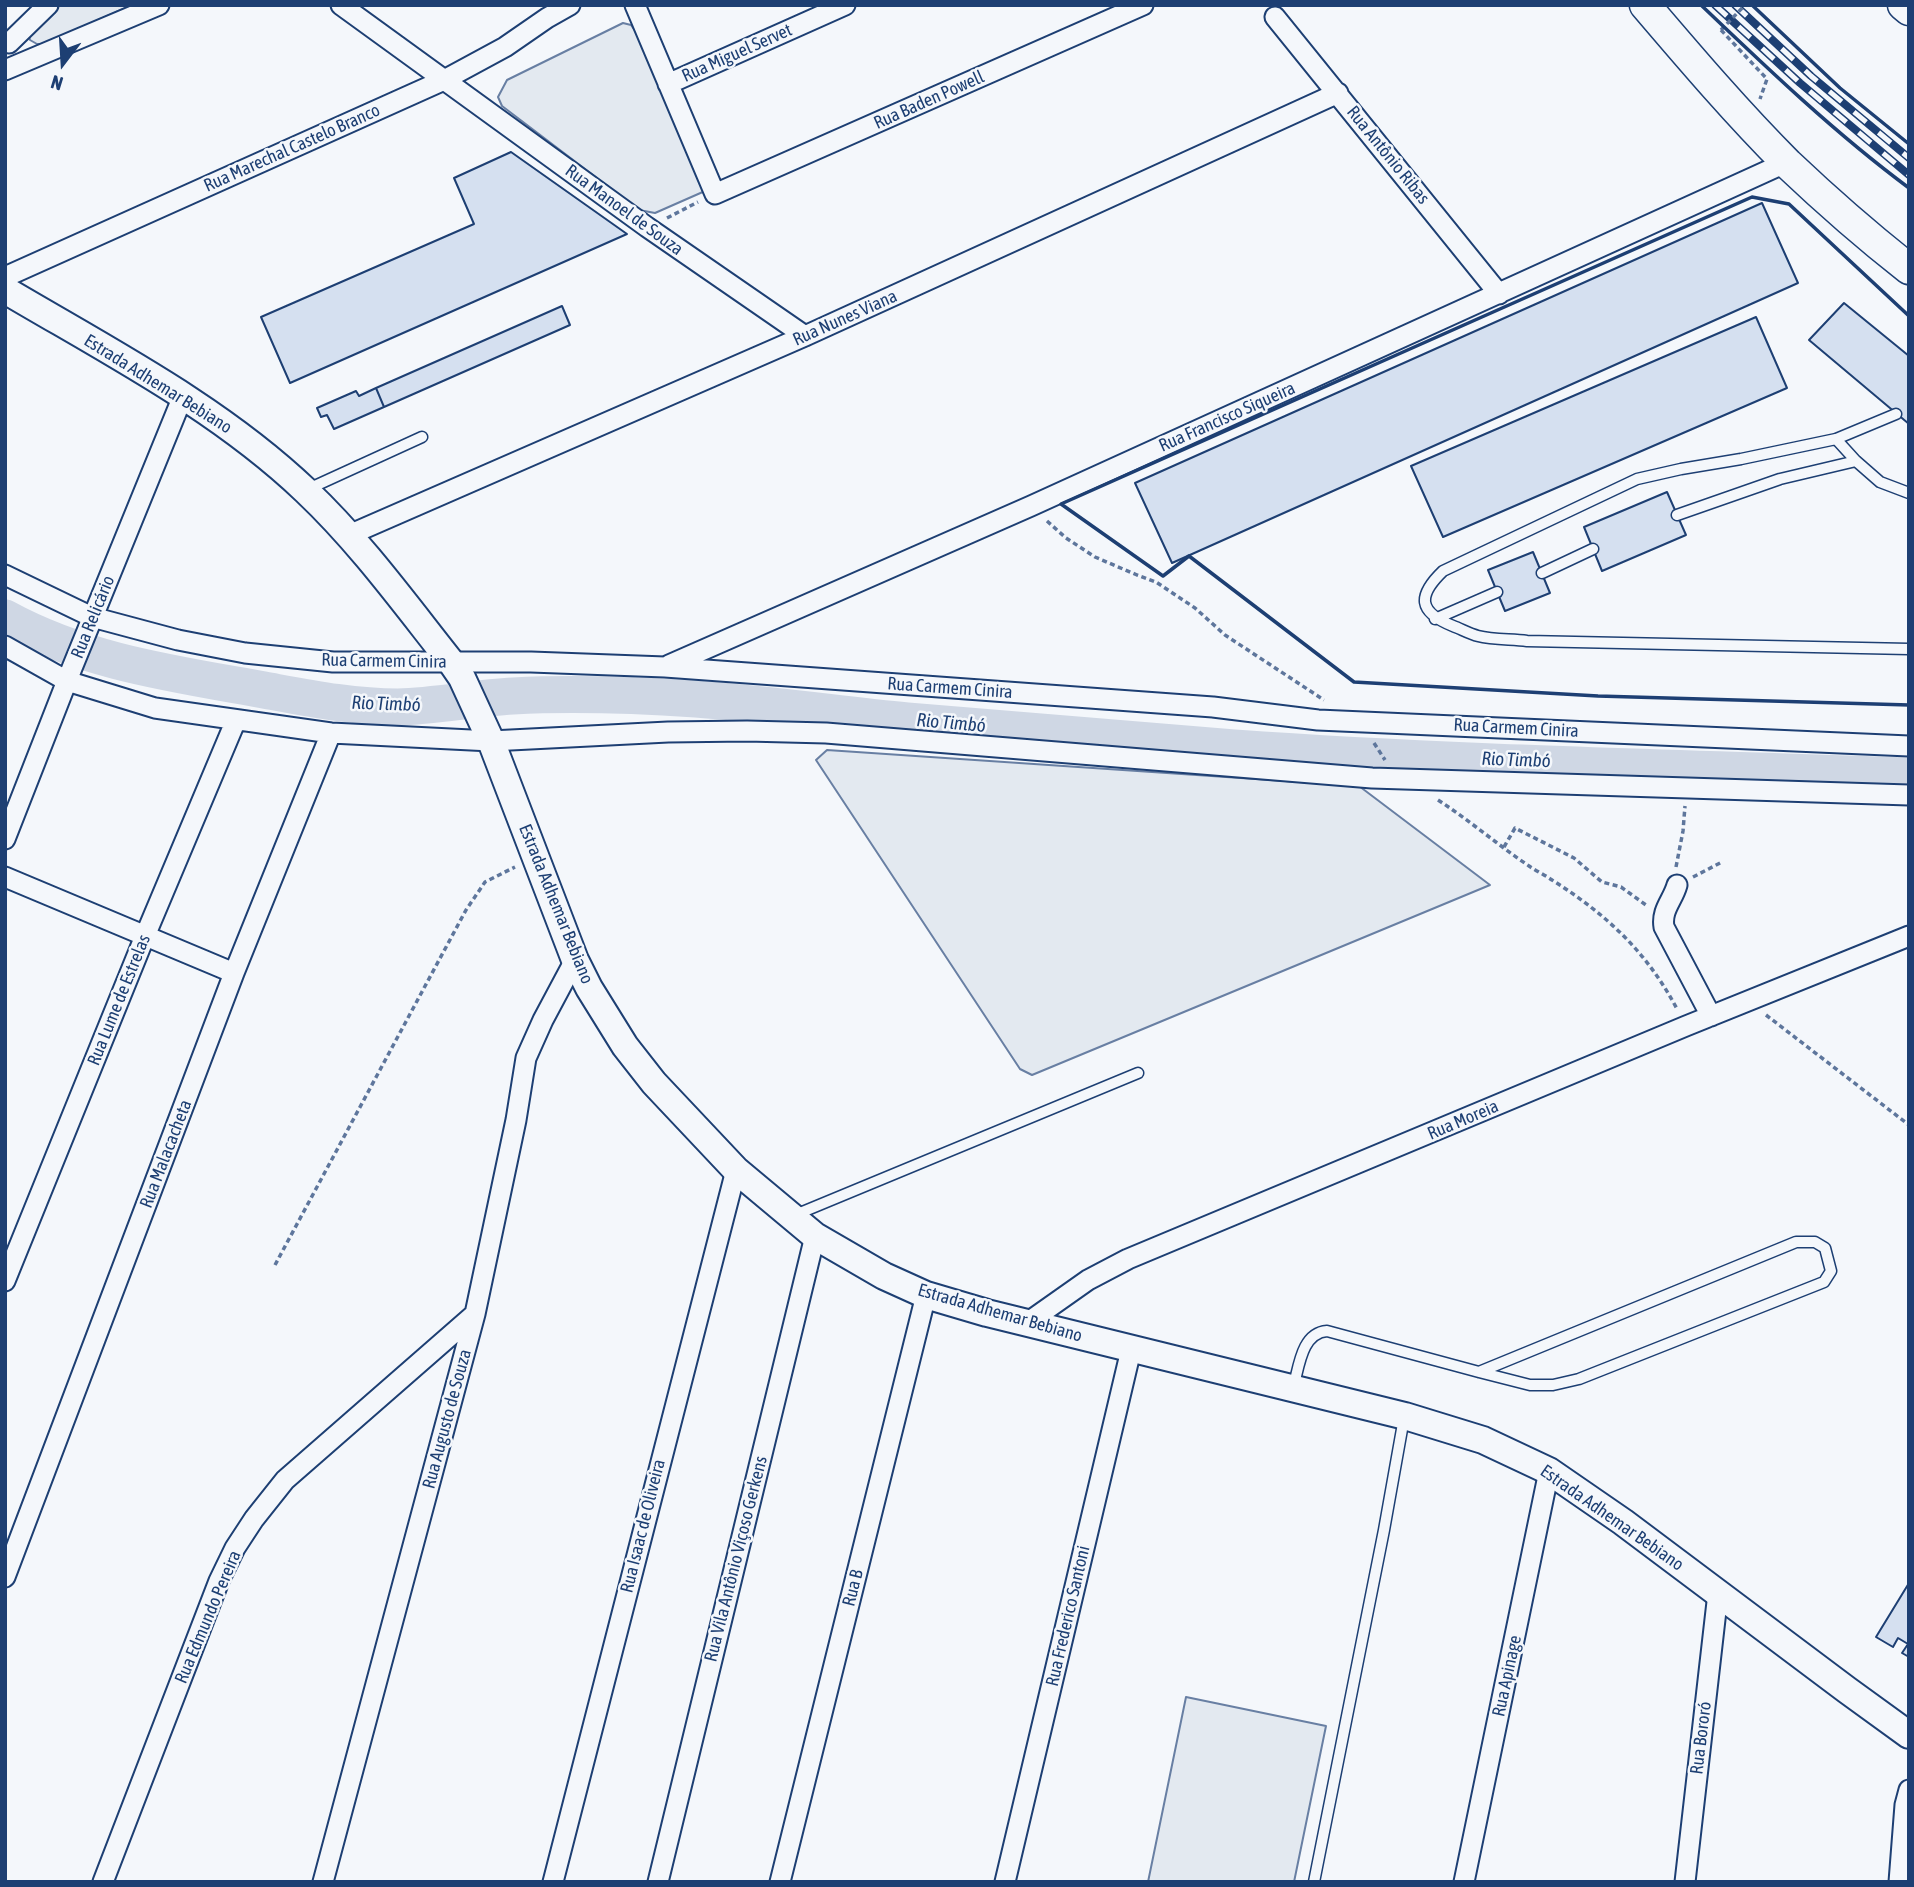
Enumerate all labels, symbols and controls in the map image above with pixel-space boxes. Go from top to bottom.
street label: Rua Miguel Servet [679,19,795,87]
north arrow [28,28,98,98]
street label: Rua Baden Powell [870,66,988,134]
text: N [48,71,65,95]
street label: Rua Marechal Castelo Branco [201,99,383,197]
street label: Rua Antônio Ribas [1342,102,1434,208]
street label: Rua Manoel de Souza [561,160,687,260]
street label: Rua Nunes Viana [789,285,901,351]
street label: Estrada Adhemar Bebiano [80,330,236,438]
street label: Rua Francisco Siqueira [1156,377,1298,457]
street label: Rua Relicário [67,572,119,662]
street label: Rua Carmem Cinira [321,649,447,673]
street label: Rua Carmem Cinira [887,673,1013,703]
water label: Rio Timbó [351,691,421,717]
water label: Rio Timbó [915,709,987,737]
street label: Rua Carmem Cinira [1453,714,1579,742]
water label: Rio Timbó [1481,747,1551,773]
street label: Estrada Adhemar Bebiano [514,821,598,987]
street label: Rua Lume de Estrelas [83,931,155,1069]
street label: Rua Moreia [1424,1095,1502,1145]
street label: Rua Malacacheta [135,1097,197,1211]
street label: Estrada Adhemar Bebiano [915,1279,1085,1347]
street label: Rua Augusto de Souza [418,1347,476,1491]
street label: Rua Vila Antônio Viçoso Gerkens [700,1454,772,1664]
street label: Rua Isaac de Oliveira [616,1457,670,1595]
street label: Estrada Adhemar Bebiano [1536,1460,1688,1576]
street label: Rua Frederico Santoni [1041,1544,1095,1688]
street label: Rua Edmundo Pereira [170,1547,246,1687]
street label: Rua B [838,1567,868,1609]
street label: Rua Apinage [1488,1633,1526,1719]
street label: Rua Bororó [1686,1700,1716,1776]

